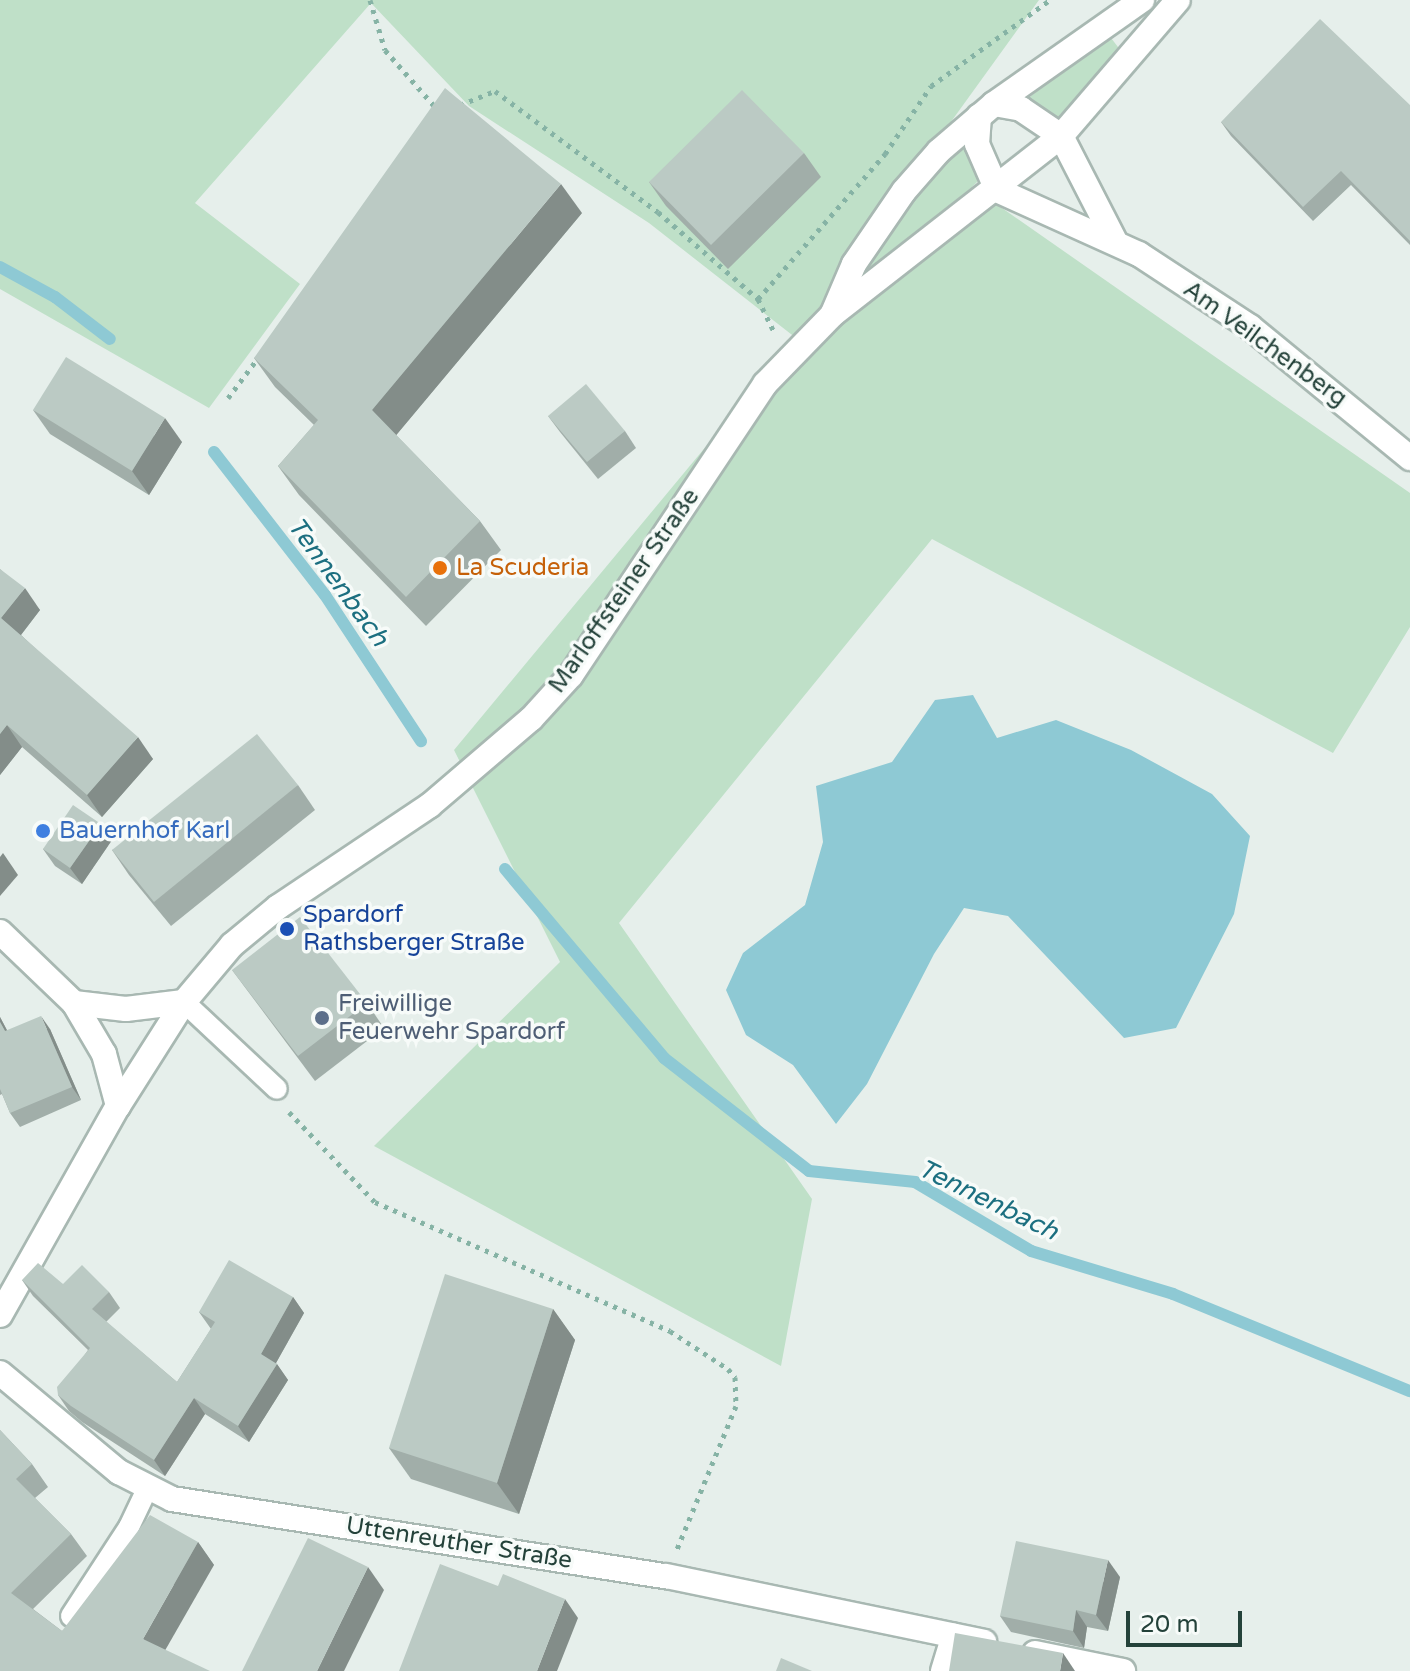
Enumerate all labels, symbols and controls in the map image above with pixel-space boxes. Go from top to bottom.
street label: Am Veilchenberg [1178,275,1352,413]
street label: Marloffsteiner Straße [543,483,705,699]
water label: Tennenbach [281,511,395,653]
place label: La Scuderia [456,554,589,582]
marker: La Scuderia [431,559,449,577]
place label: Bauernhof Karl [59,817,230,845]
marker: Bauernhof Karl [34,822,52,840]
place label: Spardorf Rathsberger Straße [303,901,525,957]
marker: Spardorf Rathsberger Straße [278,920,296,938]
place label: Freiwillige Feuerwehr Spardorf [338,990,565,1046]
marker: Freiwillige Feuerwehr Spardorf [313,1009,331,1027]
water label: Tennenbach [913,1153,1063,1247]
street label: Uttenreuther Straße [344,1511,574,1575]
scale bar [1130,1595,1246,1645]
text: 20 m [1140,1610,1198,1639]

